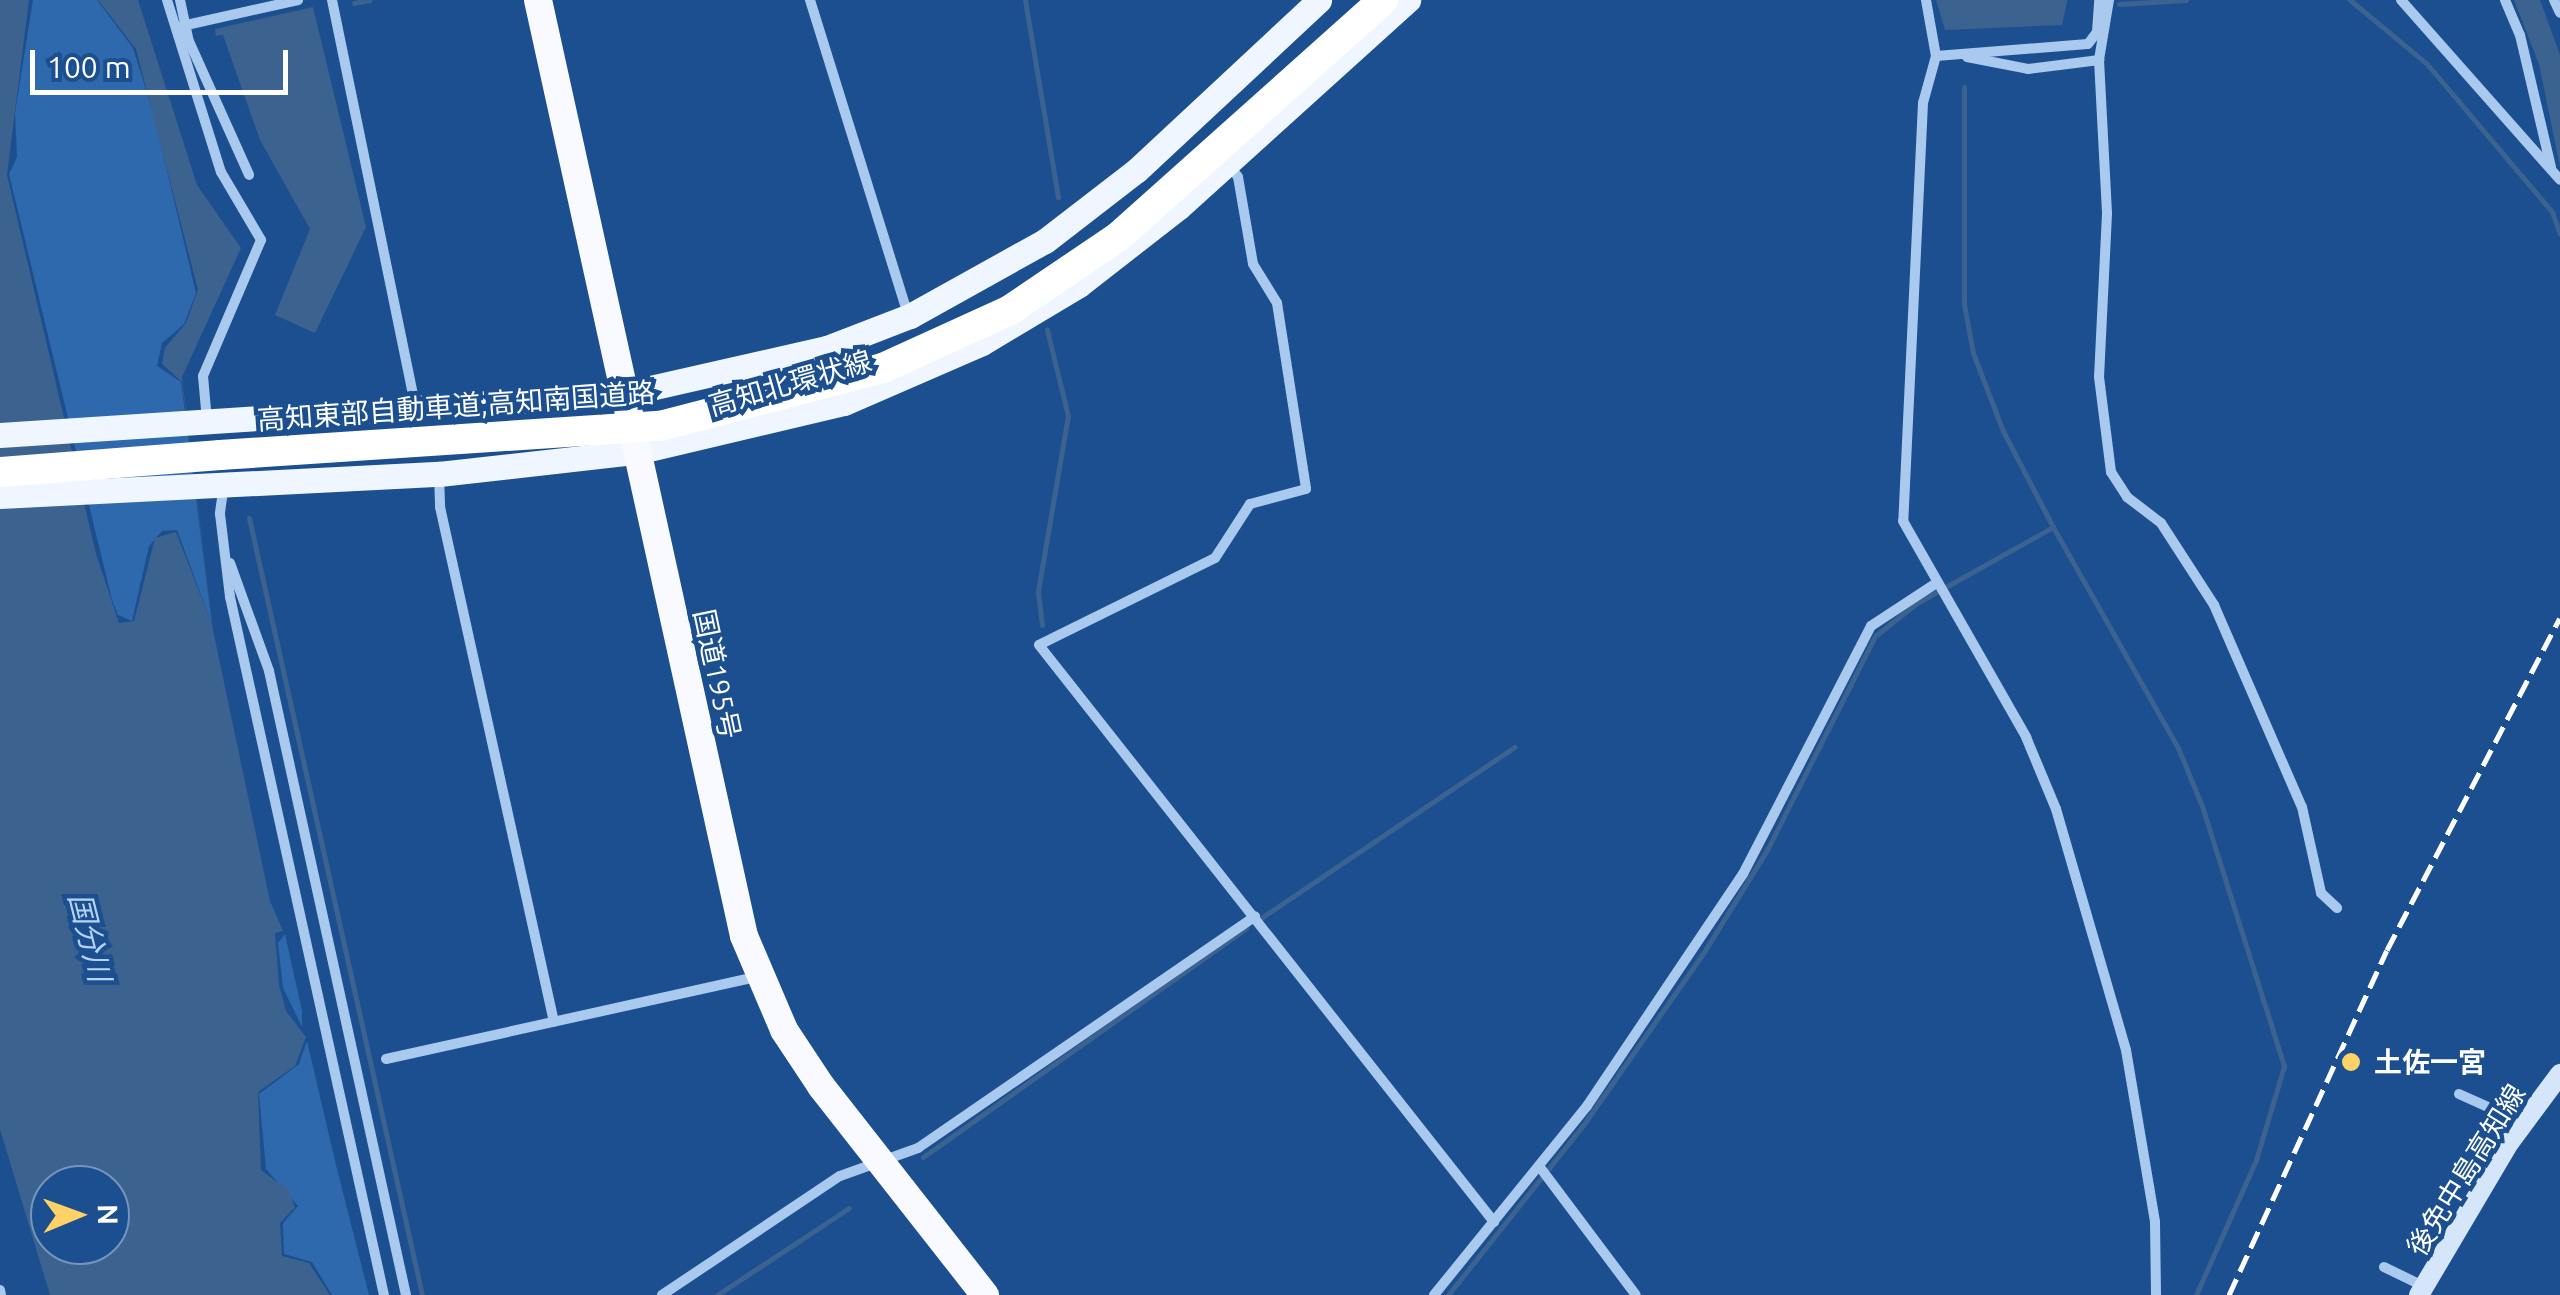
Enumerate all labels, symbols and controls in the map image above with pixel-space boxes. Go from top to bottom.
scale bar [35,30,292,92]
text: 100 m [47,50,131,84]
street label: 高知北環状線 [705,344,875,422]
street label: 高知東部自動車道;高知南国道路 [256,375,656,437]
street label: 国道195号 [687,606,747,742]
water label: 国分川 [62,889,118,985]
place label: 土佐一宮 [2374,1045,2486,1079]
marker: 土佐一宮 [2338,1049,2364,1075]
street label: 後免中島高知線 [2400,1078,2532,1262]
north arrow [30,1165,130,1265]
text: N [93,1204,124,1225]

